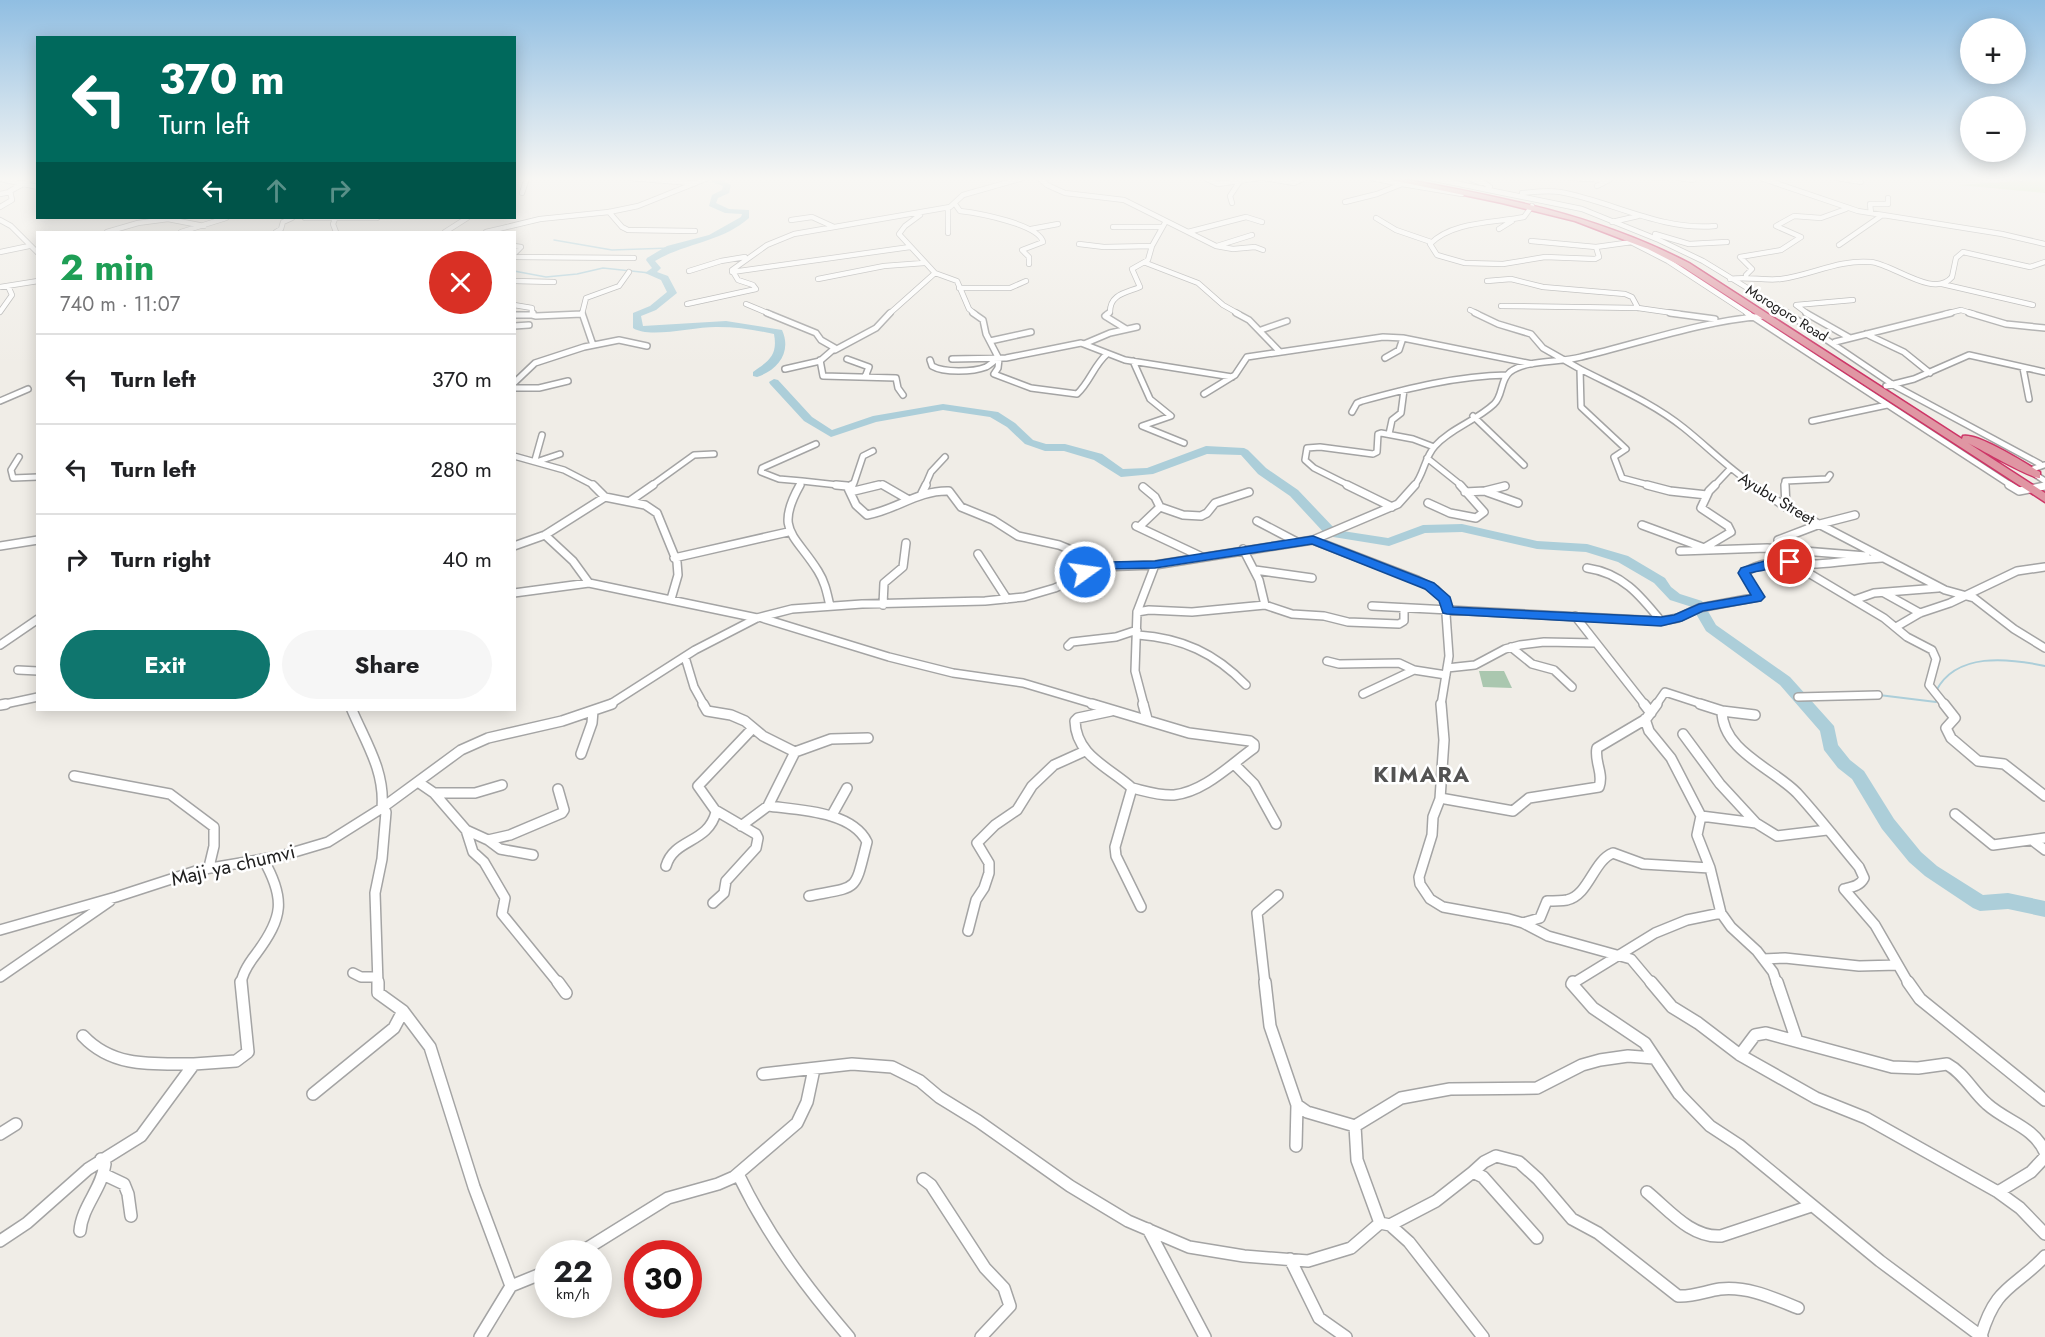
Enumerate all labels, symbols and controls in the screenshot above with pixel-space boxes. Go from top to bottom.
map controls [1960,18,2026,162]
button: + [1960,18,2026,84]
text: 370 m [159,49,285,110]
icon: left [60,60,138,138]
button: − [1960,96,2026,162]
text: Turn left [159,105,249,144]
icon: left [197,174,230,207]
icon: ahead [260,174,293,207]
icon: right [323,174,356,207]
text: 2 min [60,241,155,293]
button: close [429,251,492,314]
street label: Morogoro Road [1742,280,1832,346]
text: 740 m · 11:07 [60,290,180,319]
icon: left [60,363,93,396]
text: Turn left [111,363,196,395]
text: 370 m [432,363,492,395]
icon: left [60,453,93,486]
text: Turn left [111,453,196,485]
text: 280 m [431,453,492,485]
street label: Ayubu Street [1734,467,1820,530]
pin [1764,536,1815,587]
position arrow [1053,540,1117,604]
icon: right [60,543,93,576]
text: Turn right [111,543,211,575]
text: 40 m [442,543,492,575]
icon: arrive [1773,545,1806,578]
button: Exit [60,630,270,699]
button: Share [282,630,492,699]
district label: KIMARA [1373,758,1471,790]
street label: Maji ya chumvi [168,837,298,894]
speed limit sign: 30 [624,1240,702,1318]
text: 22 [553,1250,593,1293]
text: km/h [556,1283,590,1305]

